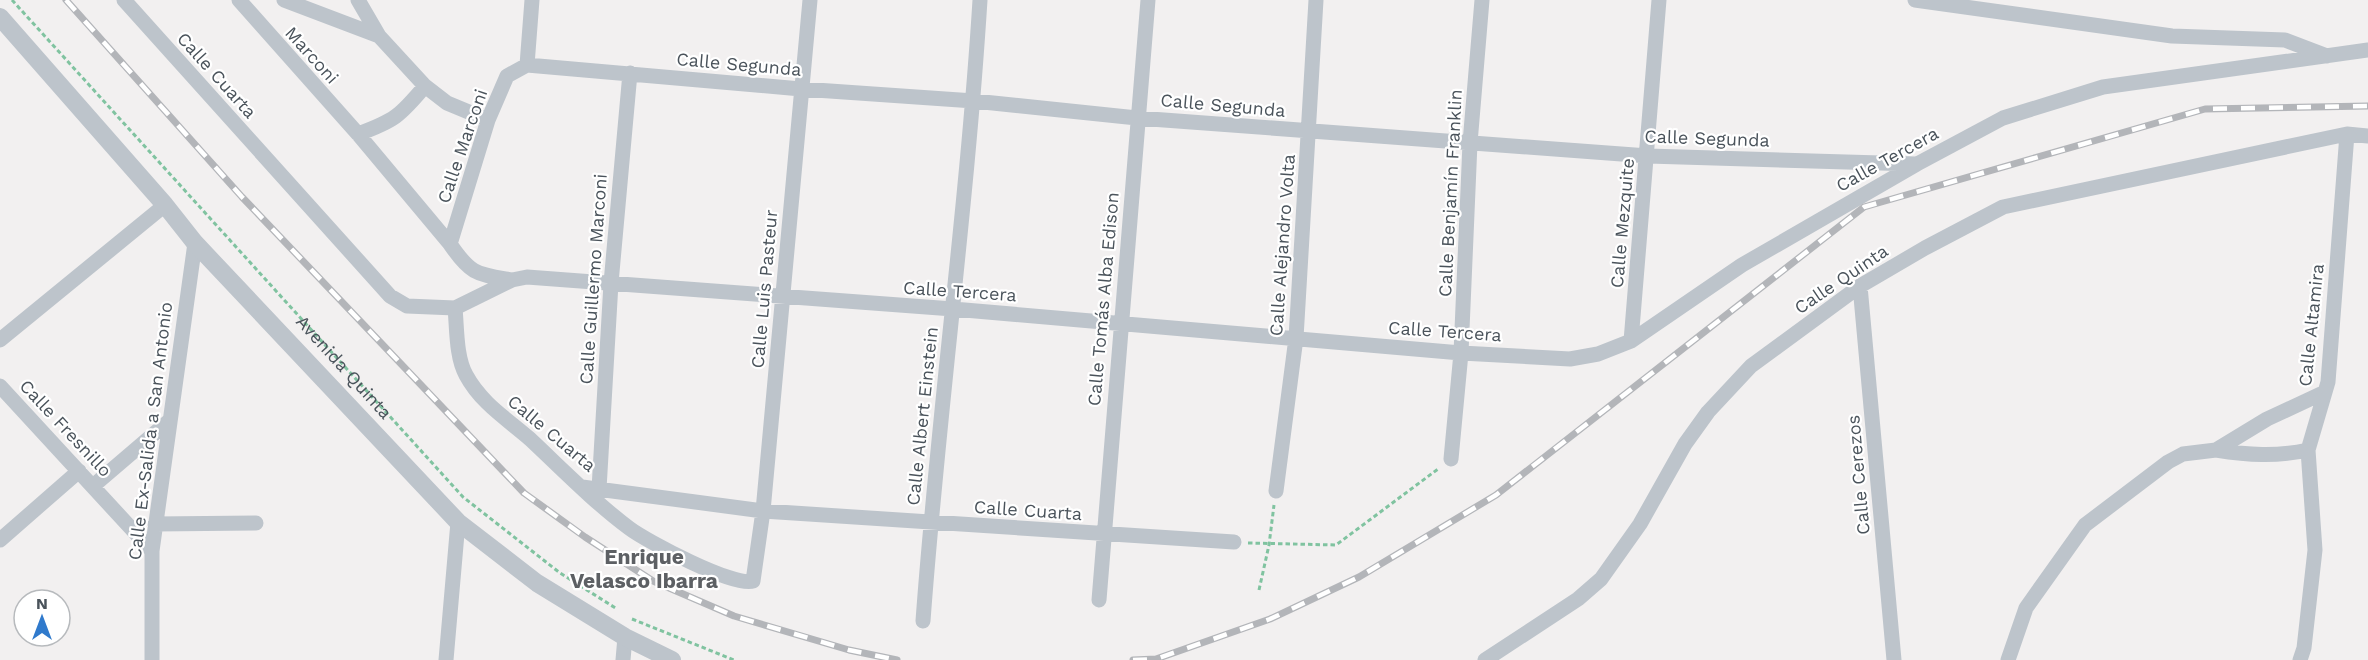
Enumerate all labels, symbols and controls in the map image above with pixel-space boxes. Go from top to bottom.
street label: Marconi [281,22,343,88]
street label: Calle Cuarta [173,28,261,122]
street label: Calle Segunda [676,48,802,80]
street label: Calle Marconi [433,86,491,206]
street label: Calle Segunda [1160,89,1286,121]
street label: Calle Benjamín Franklin [1434,89,1466,297]
street label: Calle Tercera [1832,122,1942,196]
street label: Calle Segunda [1644,125,1770,151]
street label: Calle Alejandro Volta [1265,153,1299,337]
street label: Calle Mezquite [1606,157,1638,289]
street label: Calle Guillermo Marconi [575,173,611,385]
street label: Calle Tomás Alba Edison [1083,191,1123,407]
street label: Calle Luis Pasteur [747,209,781,369]
street label: Calle Quinta [1790,240,1892,318]
street label: Calle Altamira [2294,263,2328,387]
street label: Calle Tercera [903,277,1017,305]
street label: Calle Ex-Salida a San Antonio [124,301,176,561]
street label: Avenida Quinta [292,310,397,423]
street label: Calle Tercera [1388,317,1502,345]
street label: Calle Albert Einstein [902,326,942,506]
street label: Calle Fresnillo [16,375,116,481]
street label: Calle Cuarta [504,390,600,476]
street label: Calle Cerezos [1842,414,1874,536]
street label: Calle Cuarta [973,496,1083,524]
district label: Enrique Velasco Ibarra [570,544,719,593]
north arrow [12,588,72,648]
text: N [36,594,48,613]

